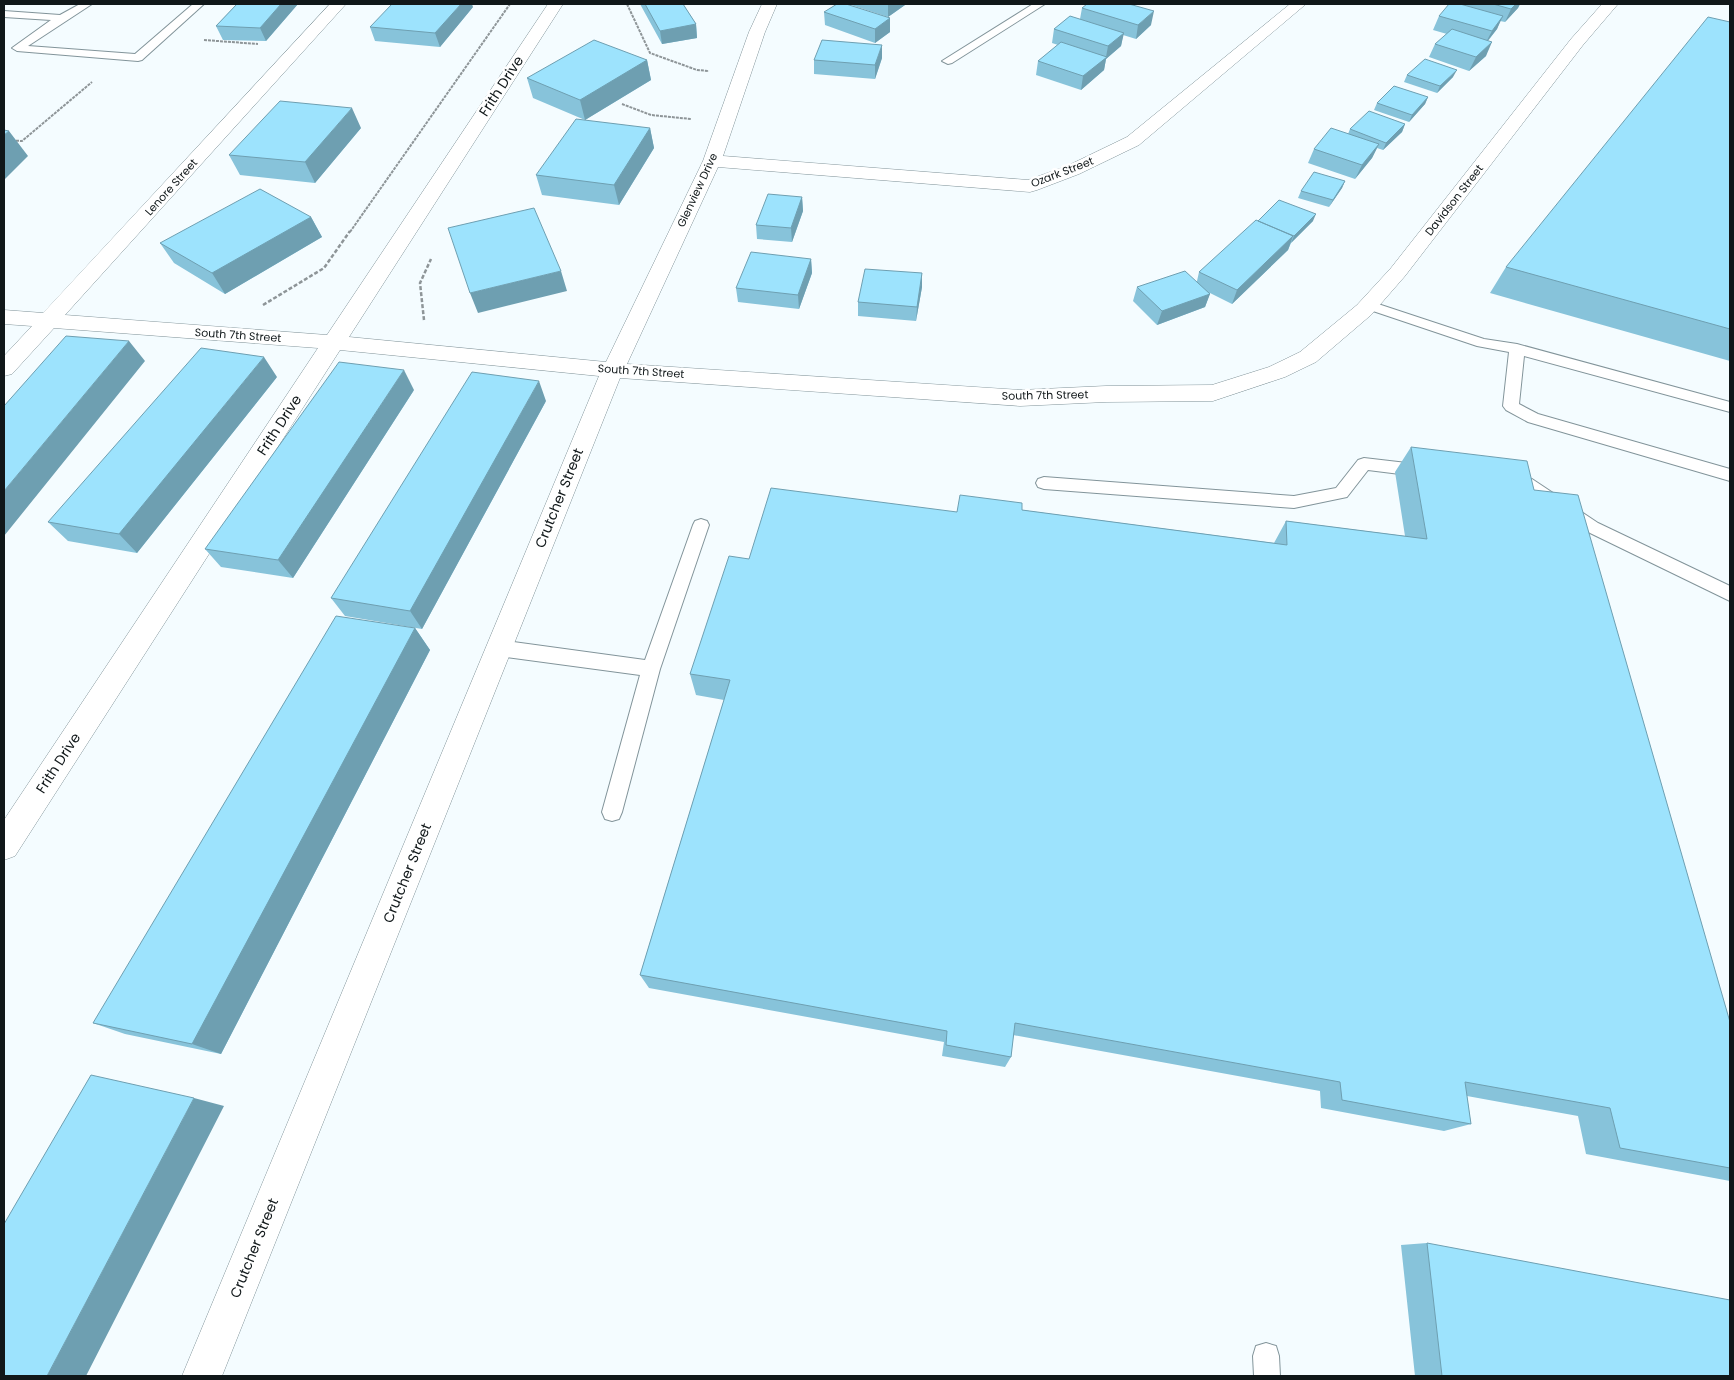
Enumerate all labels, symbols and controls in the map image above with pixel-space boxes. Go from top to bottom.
street label: Frith Drive [474,52,528,120]
street label: Glenview Drive [673,150,721,230]
street label: Ozark Street [1028,153,1096,191]
street label: Lenore Street [141,155,201,219]
street label: Davidson Street [1421,161,1487,239]
street label: South 7th Street [194,324,282,346]
street label: South 7th Street [597,360,685,382]
street label: South 7th Street [1002,386,1088,404]
street label: Frith Drive [252,391,306,459]
street label: Crutcher Street [530,445,588,551]
street label: Frith Drive [31,729,85,797]
street label: Crutcher Street [378,820,436,926]
street label: Crutcher Street [225,1195,283,1301]

